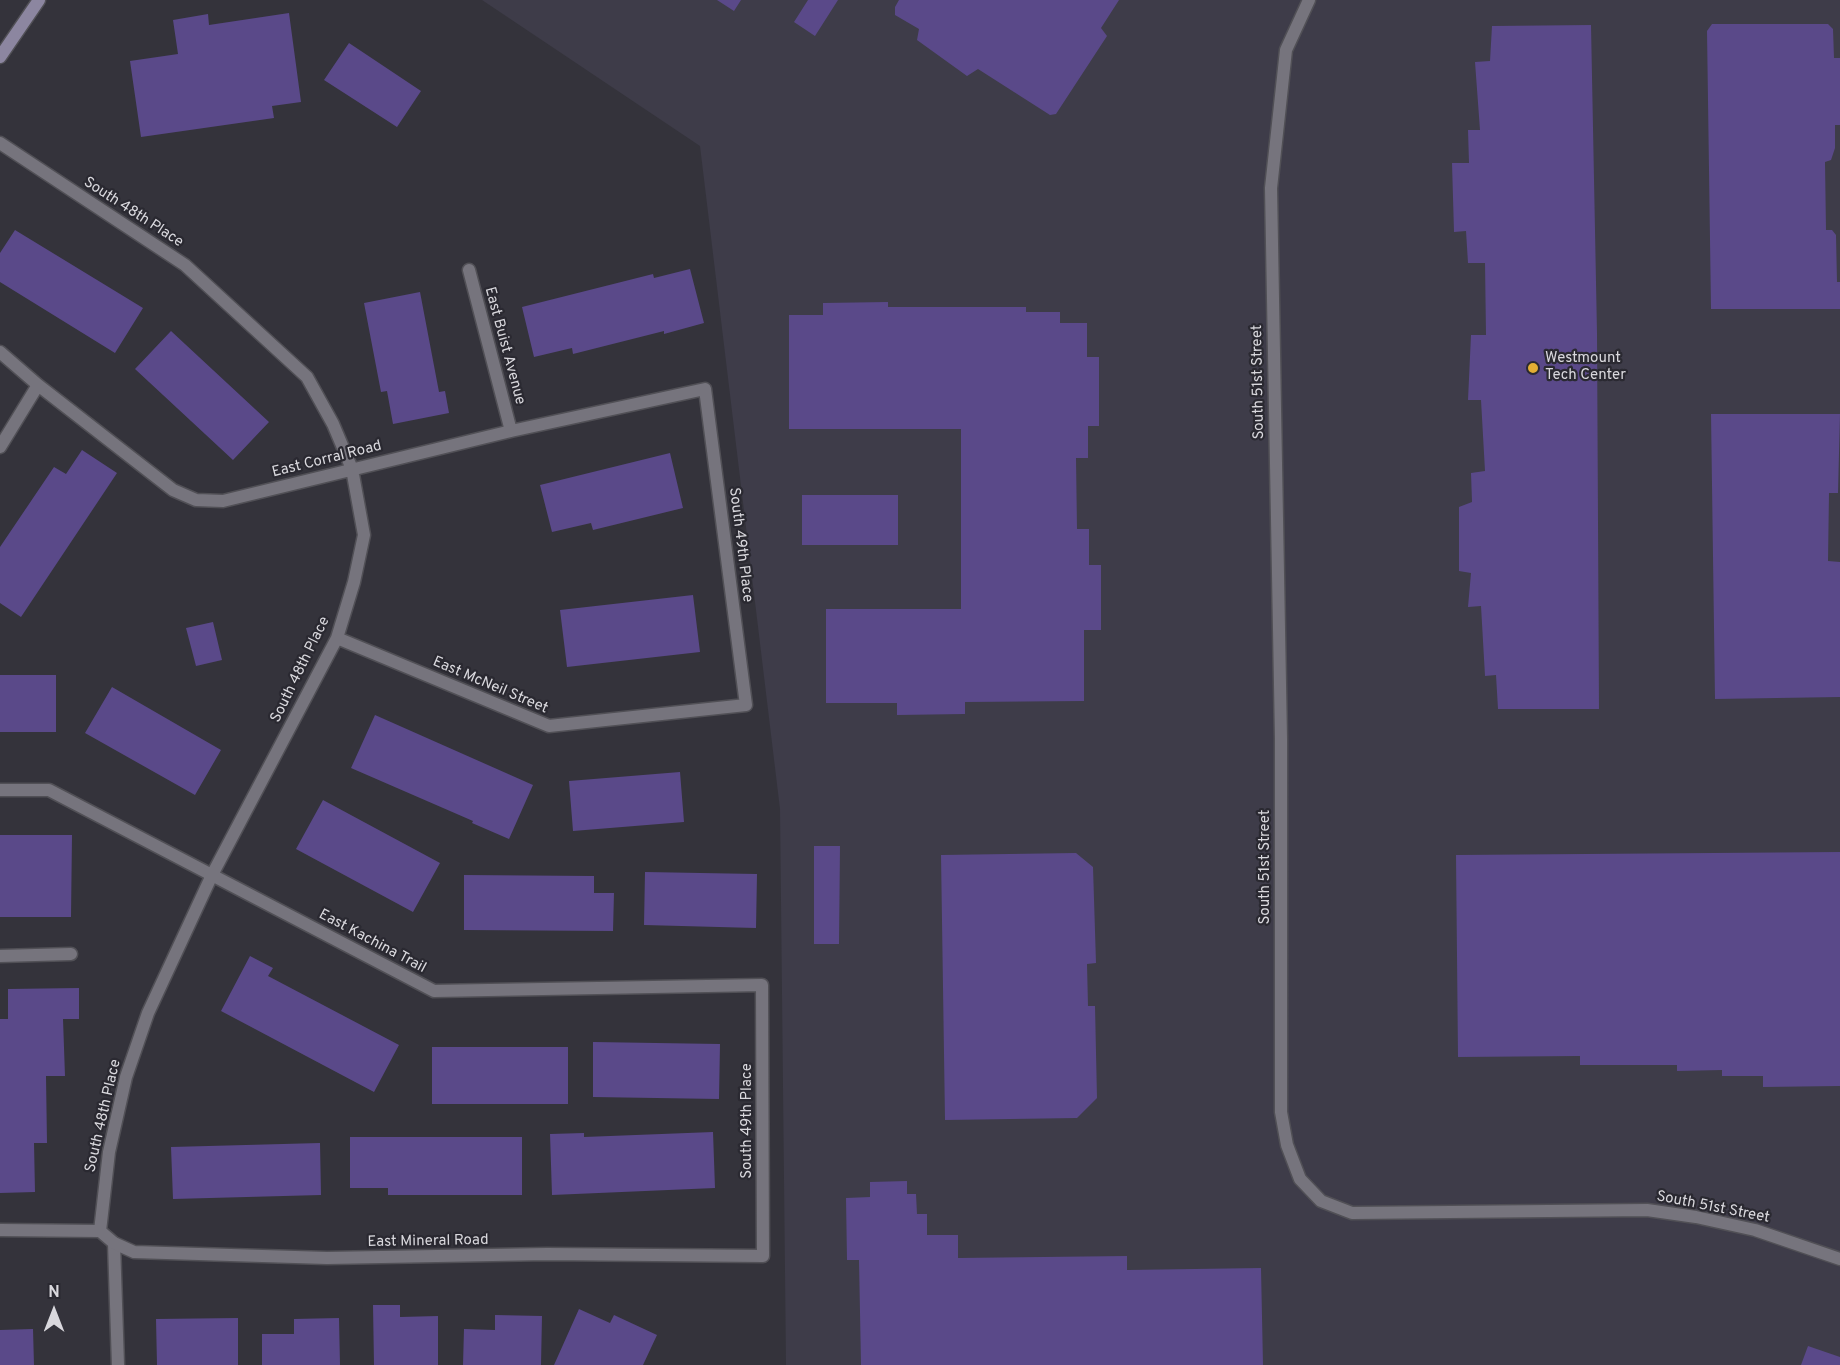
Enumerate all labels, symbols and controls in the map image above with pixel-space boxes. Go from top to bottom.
street label: South 48th Place [80,174,186,252]
street label: East Buist Avenue [480,285,528,407]
street label: South 51st Street [1249,324,1269,440]
place label: Westmount Tech Center [1545,350,1626,385]
marker: Westmount Tech Center [1526,361,1540,375]
street label: East Corral Road [270,438,384,482]
street label: South 49th Place [724,487,756,603]
street label: South 48th Place [268,614,334,726]
street label: East McNeil Street [430,654,550,718]
street label: South 51st Street [1257,810,1275,924]
street label: East Kachina Trail [315,906,429,978]
street label: South 48th Place [82,1058,126,1174]
street label: South 49th Place [739,1063,757,1179]
street label: South 51st Street [1655,1188,1771,1228]
street label: East Mineral Road [367,1232,489,1252]
north arrow [24,1281,84,1341]
text: N [48,1283,60,1303]

